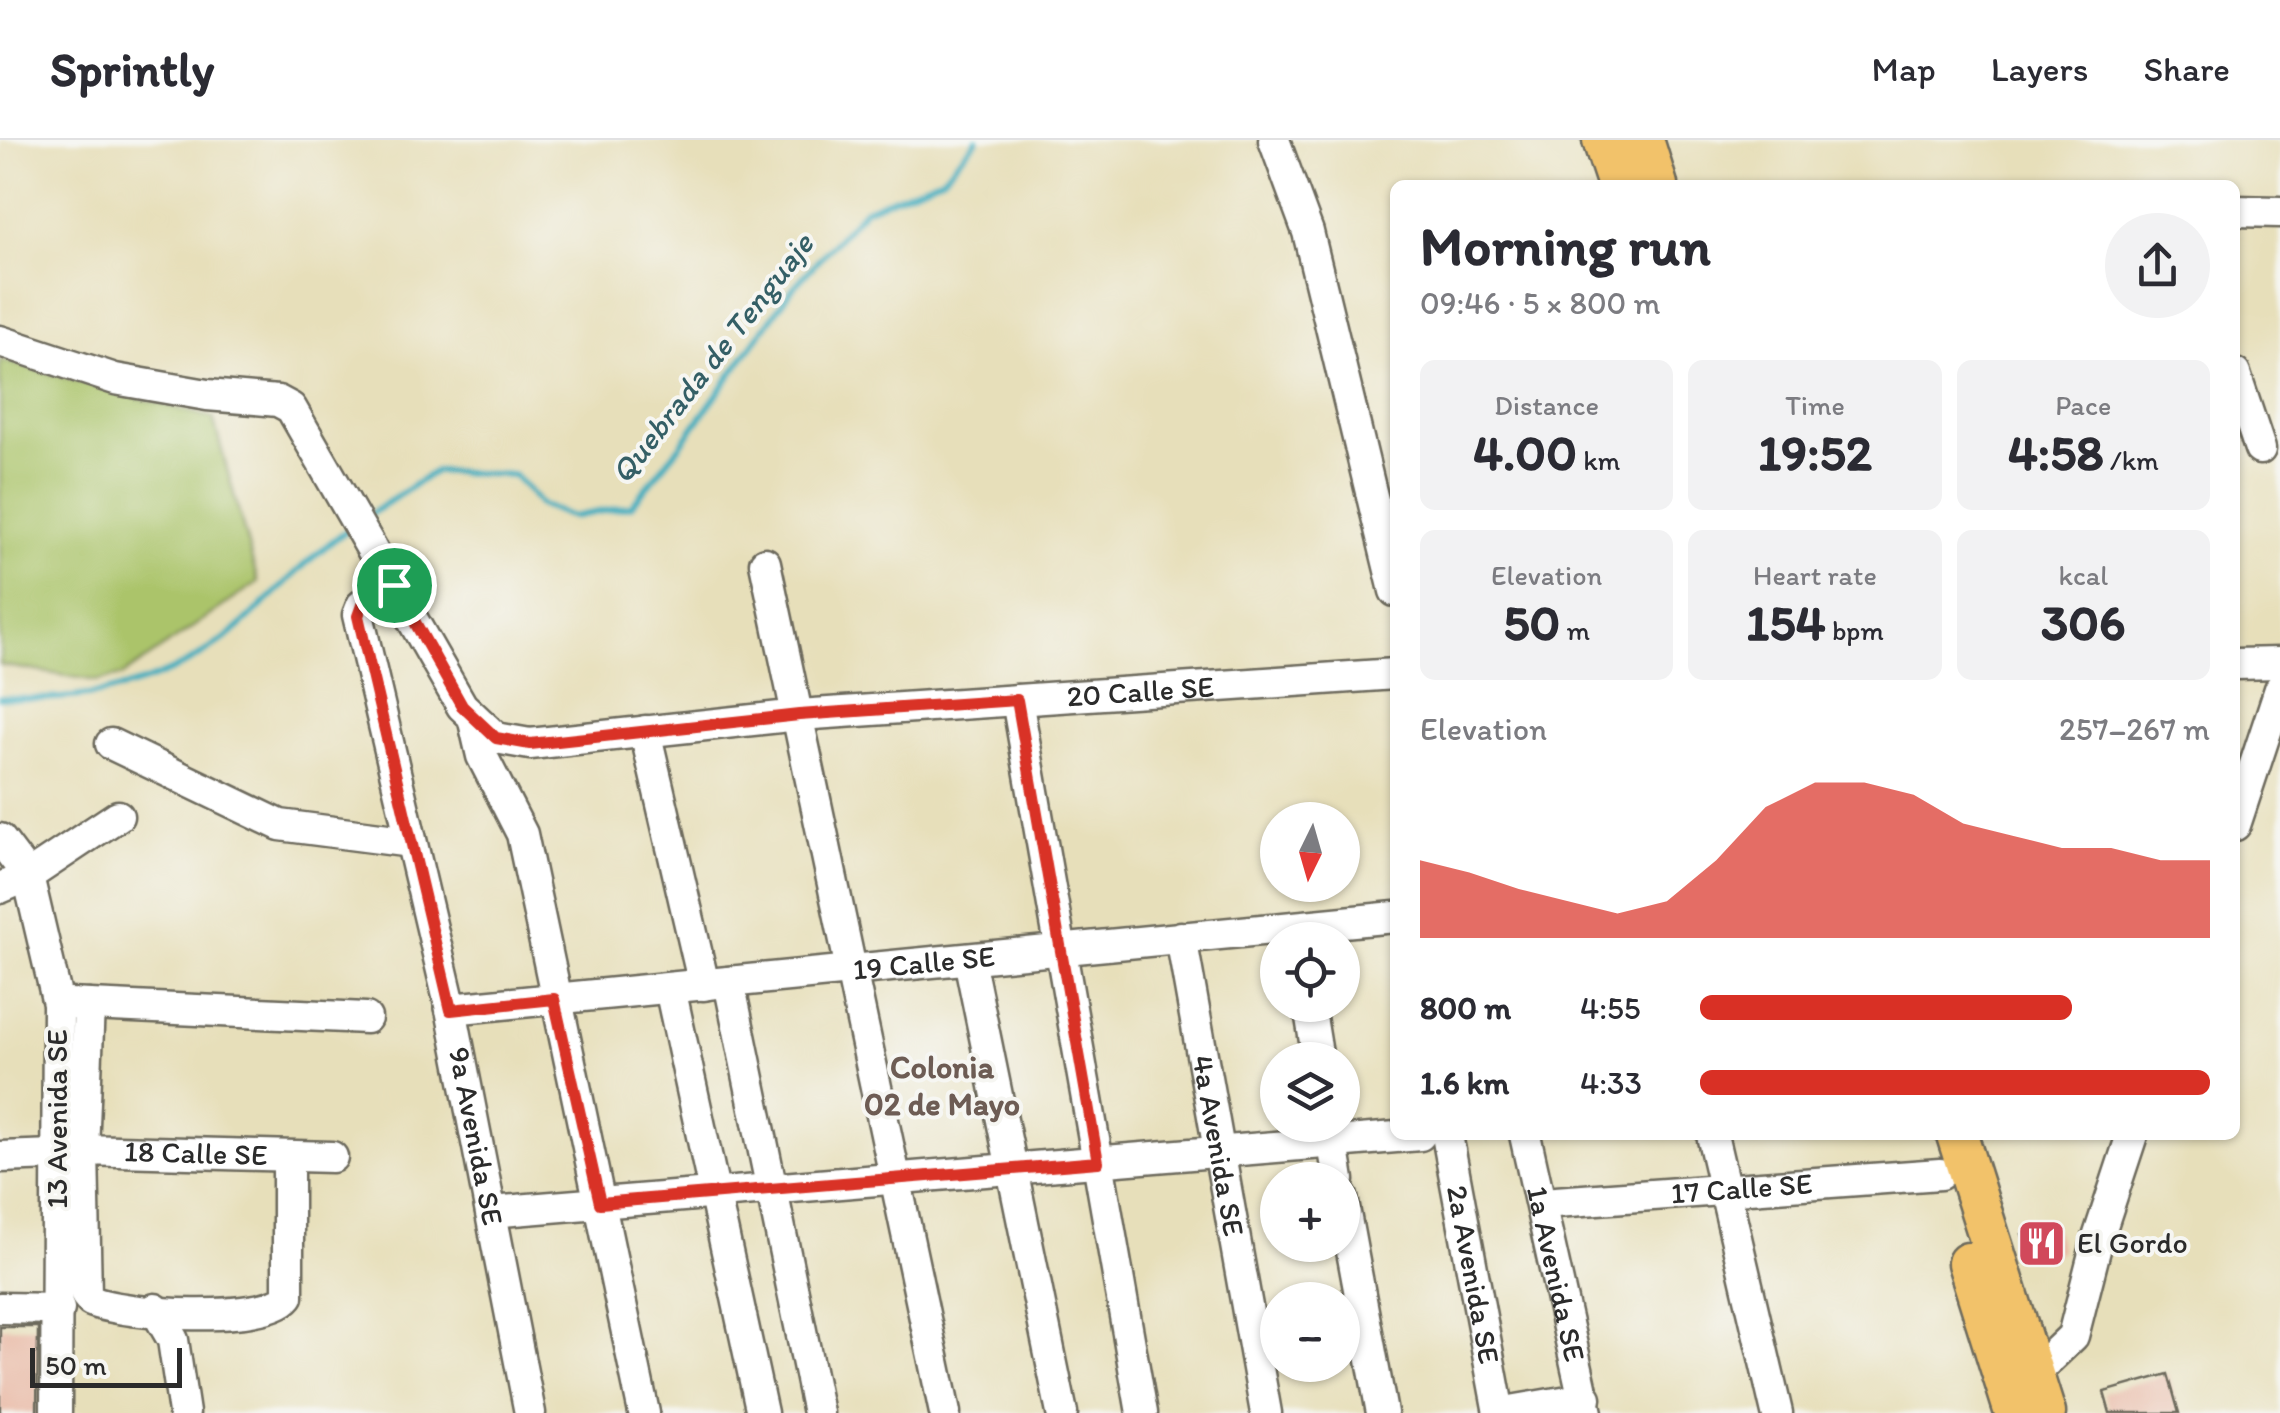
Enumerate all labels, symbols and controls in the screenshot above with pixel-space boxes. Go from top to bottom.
text: Sprintly [50,40,214,98]
text: Map [1872,48,1936,90]
text: Layers [1991,48,2088,90]
text: Share [2143,48,2230,90]
text: Morning run [1420,213,1711,279]
button: share [2105,213,2210,318]
water label: Quebrada de Tenguaje [603,224,822,490]
text: 09:46 · 5 × 800 m [1420,284,1660,322]
text: Distance [1494,388,1599,422]
text: Time [1785,388,1845,422]
text: Pace [2055,388,2111,422]
text: 4.00 [1473,422,1577,483]
text: 19:52 [1758,422,1872,483]
text: 4:58 [2008,422,2104,483]
text: km [1577,443,1620,477]
text: /km [2104,443,2159,477]
pin [352,543,437,628]
icon: arrive [367,558,422,613]
text: Elevation [1491,558,1602,592]
text: Heart rate [1753,558,1877,592]
text: kcal [2058,558,2108,592]
text: 50 [1503,592,1560,653]
text: 154 [1746,592,1826,653]
text: 306 [2041,592,2126,653]
text: m [1560,613,1590,647]
text: bpm [1826,613,1884,647]
street label: 20 Calle SE [1066,668,1215,715]
text: Elevation [1420,710,1547,748]
text: 257–267 m [2059,710,2210,748]
north arrow [1260,802,1360,902]
map controls [1260,802,1360,1382]
button: locate [1260,922,1360,1022]
street label: 19 Calle SE [851,937,997,988]
text: 800 m [1420,989,1511,1027]
text: 4:55 [1580,989,1641,1027]
street label: 13 Avenida SE [38,1029,75,1209]
button: layers [1260,1042,1360,1142]
street label: 9a Avenida SE [441,1044,512,1228]
district label: Colonia 02 de Mayo [864,1048,1020,1123]
street label: 4a Avenida SE [1184,1052,1253,1239]
text: 1.6 km [1420,1064,1509,1102]
text: 4:33 [1580,1064,1642,1102]
street label: 18 Calle SE [124,1132,268,1173]
button: + [1260,1162,1360,1262]
street label: 17 Calle SE [1669,1164,1814,1212]
street label: 2a Avenida SE [1439,1182,1508,1367]
street label: 1a Avenida SE [1519,1182,1594,1365]
restaurant icon: El Gordo [2016,1217,2068,1269]
place label: El Gordo [2077,1224,2188,1261]
button: − [1260,1282,1360,1382]
scale bar [30,1343,182,1388]
text: 50 m [45,1348,107,1382]

